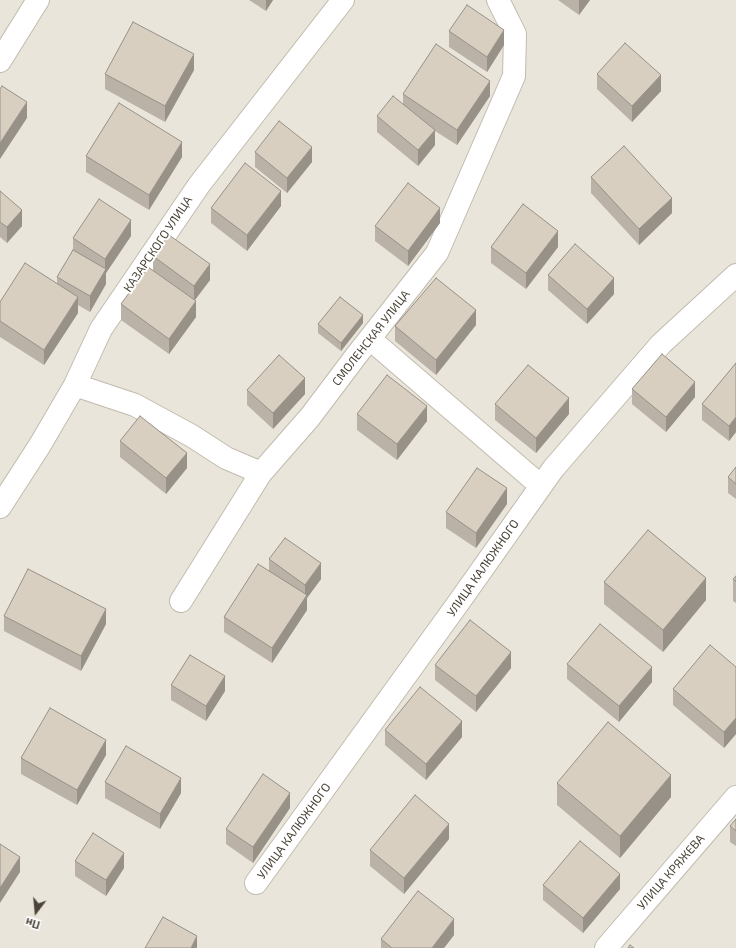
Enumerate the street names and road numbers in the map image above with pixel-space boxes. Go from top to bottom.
street label: КАЗАРСКОГО УЛИЦА [121,193,195,295]
street label: СМОЛЕНСКАЯ УЛИЦА [329,287,413,389]
street label: УЛИЦА КАЛЮЖНОГО [444,517,522,619]
street label: УЛИЦА КАЛЮЖНОГО [254,780,334,882]
street label: УЛИЦА КРЯЖЕВА [634,831,708,913]

